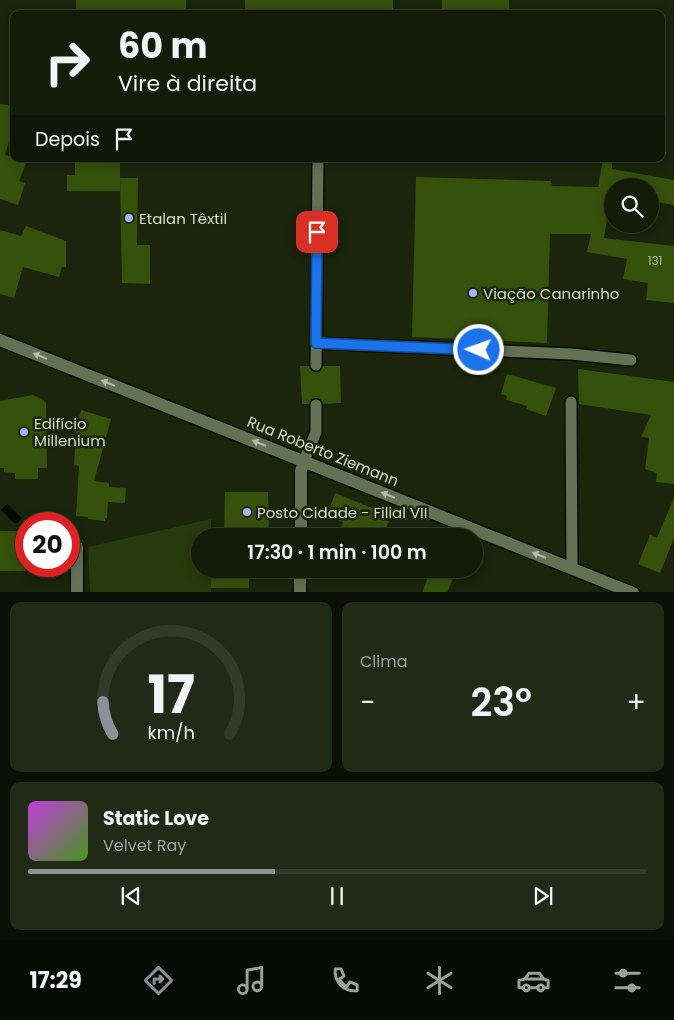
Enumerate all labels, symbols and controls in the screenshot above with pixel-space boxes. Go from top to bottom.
text: 60 m [118,21,208,70]
icon: right [35,30,100,95]
text: Vire à direita [118,68,257,99]
icon: arrive [110,125,138,153]
text: Depois [35,126,100,153]
map controls [604,178,659,233]
button: search [604,178,659,233]
place label: Etalan Têxtil [139,208,227,229]
pin [296,211,338,253]
marker: Etalan Têxtil [123,212,135,224]
icon: arrive [303,218,331,246]
house number: 131 [648,252,662,269]
place label: Viação Canarinho [483,283,619,304]
marker: Viação Canarinho [467,287,479,299]
position arrow [452,323,504,375]
one-way arrow [32,352,47,360]
one-way arrow [100,379,115,387]
street label: Rua Roberto Ziemann [244,411,402,491]
place label: Edifício Millenium [34,413,106,451]
marker: Edifício Millenium [18,426,30,438]
one-way arrow [252,439,266,447]
one-way arrow [381,490,395,498]
place label: Posto Cidade - Filial VII [257,502,427,523]
marker: Posto Cidade - Filial VII [241,506,253,518]
speed limit sign: 20 [15,512,80,577]
text: 17:30 · 1 min · 100 m [247,539,427,566]
one-way arrow [532,550,546,558]
text: Clima [360,650,408,673]
text: 17 [147,658,195,731]
text: 23° [470,676,532,729]
text: − [360,683,375,722]
text: + [627,683,646,722]
text: km/h [147,720,195,745]
text: Static Love [103,805,209,832]
text: Velvet Ray [103,834,186,857]
icon: previous [117,882,145,910]
icon: pause [323,882,351,910]
icon: next [529,882,557,910]
icon: directions [141,963,176,998]
icon: music [234,963,269,998]
icon: phone [328,963,363,998]
icon: climate [422,963,457,998]
icon: car [516,963,551,998]
icon: filters [610,963,645,998]
text: 17:29 [29,965,82,996]

